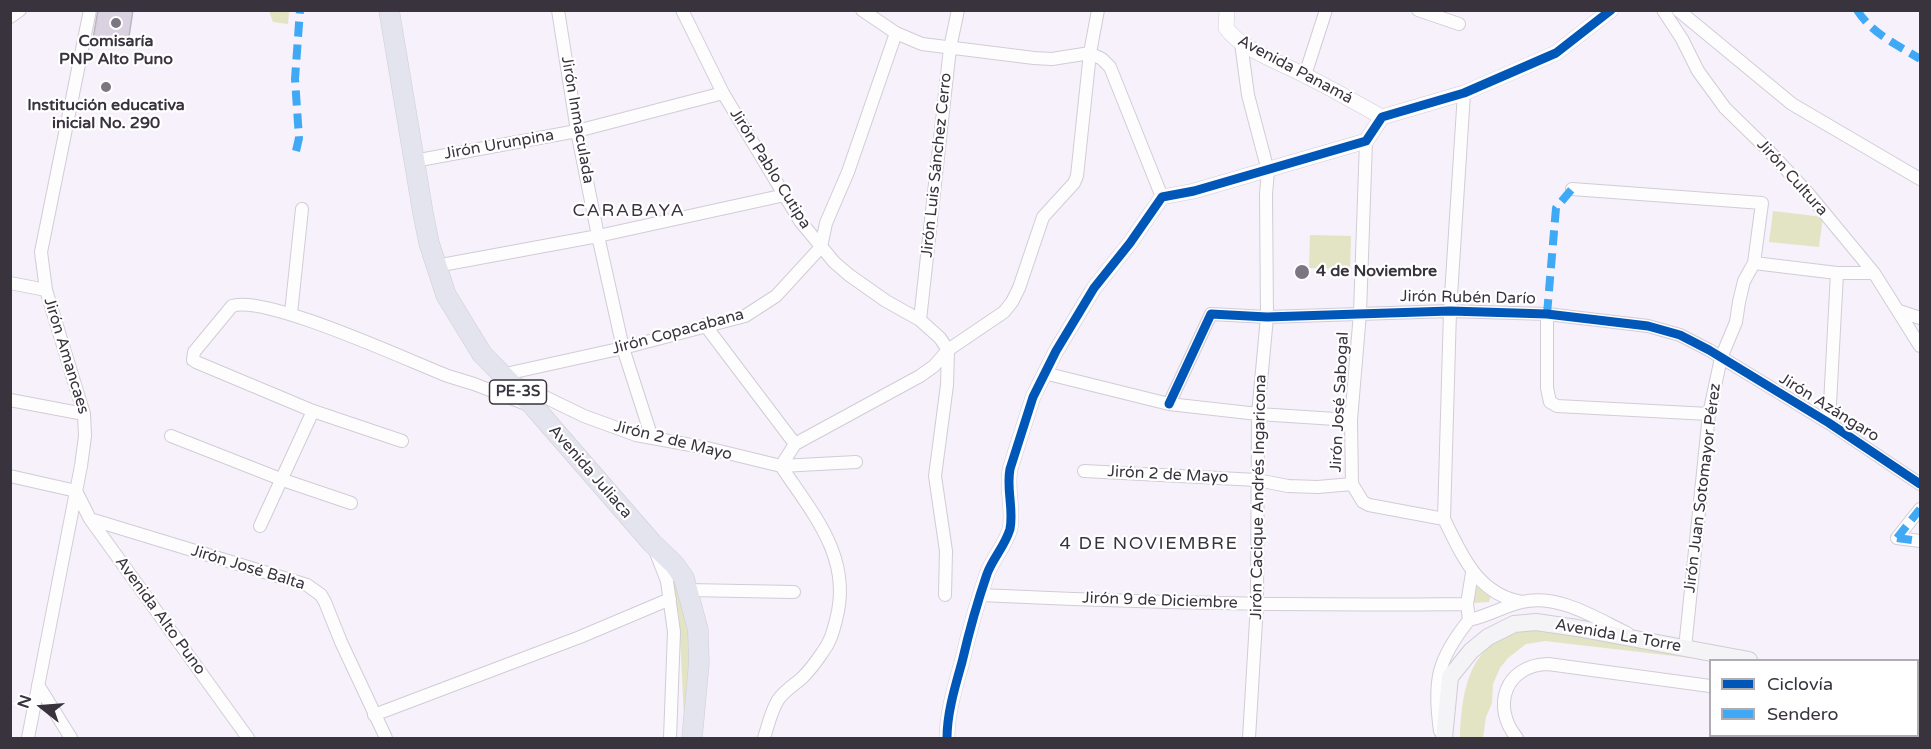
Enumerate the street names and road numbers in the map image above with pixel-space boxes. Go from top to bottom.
street label: Avenida Panamá [1234,32,1356,108]
street label: Jirón Inmaculada [556,55,598,185]
street label: Jirón Luis Sánchez Cerro [918,72,956,258]
street label: Jirón Pablo Cutipa [725,105,815,233]
street label: Jirón Urunpina [443,126,555,164]
street label: Jirón Cultura [1753,136,1831,220]
street label: Jirón Rubén Darío [1400,287,1536,309]
street label: Jirón Amancaes [39,296,93,416]
street label: Jirón Copacabana [610,305,746,359]
street label: Jirón José Sabogal [1327,331,1353,473]
street label: Jirón Azángaro [1775,370,1883,446]
street label: Jirón Cacique Andrés Ingaricona [1247,374,1271,620]
road number: PE-3S [490,380,546,404]
street label: Jirón Juan Sotomayor Pérez [1681,382,1725,594]
street label: Jirón 2 de Mayo [612,417,734,465]
street label: Avenida Juliaca [544,421,636,523]
street label: Jirón 2 de Mayo [1107,462,1229,488]
street label: Jirón José Balta [189,542,307,594]
street label: Avenida Alto Puno [111,553,209,679]
street label: Jirón 9 de Diciembre [1082,589,1238,613]
street label: Avenida La Torre [1553,615,1683,657]

